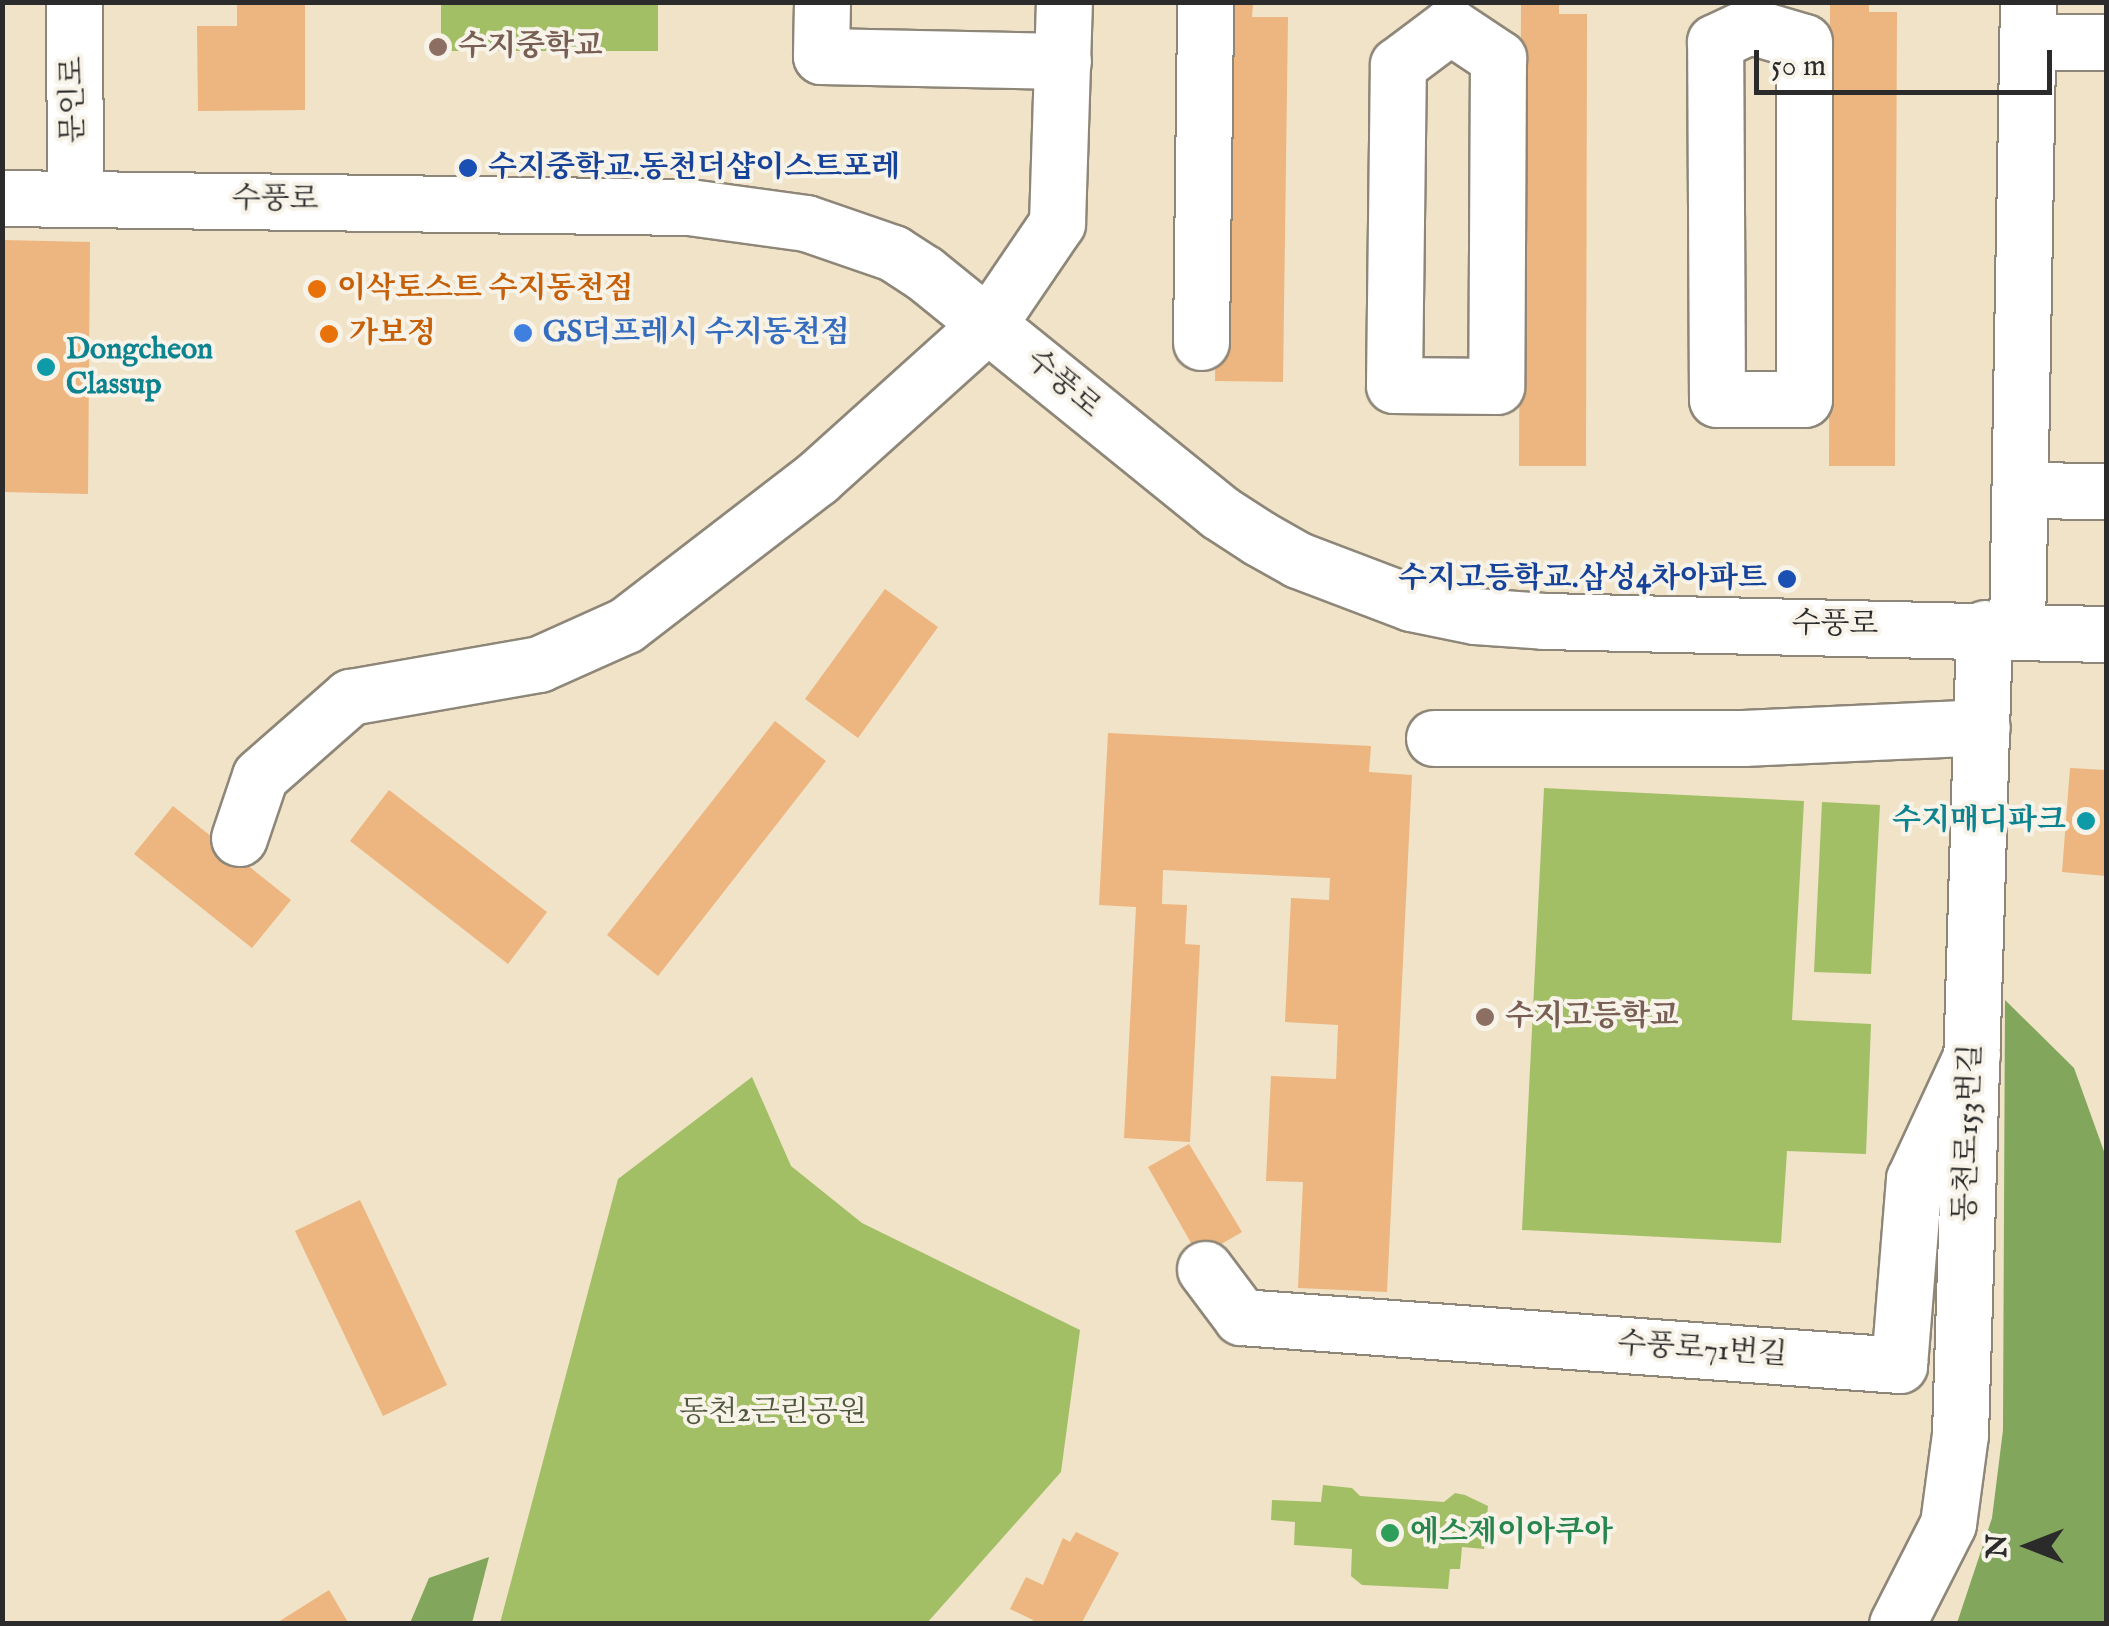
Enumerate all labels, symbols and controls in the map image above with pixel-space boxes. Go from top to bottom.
place label: 수지중학교 [458,29,603,65]
scale bar [1759,30,2056,92]
marker: 수지중학교 [427,36,449,58]
text: 50 m [1771,48,1826,86]
street label: 문인로 [55,56,93,144]
place label: 수지중학교.동천더샵이스트포레 [488,150,900,186]
marker: 수지중학교.동천더샵이스트포레 [457,157,479,179]
street label: 수풍로 [231,181,319,219]
place label: 이삭토스트 수지동천점 [337,271,633,307]
marker: 이삭토스트 수지동천점 [306,278,328,300]
place label: GS더프레시 수지동천점 [543,315,850,351]
place label: 가보정 [349,316,436,352]
marker: GS더프레시 수지동천점 [512,322,534,344]
marker: 가보정 [318,323,340,345]
place label: Dongcheon Classup [66,332,213,402]
street label: 수풍로 [1018,342,1108,426]
marker: Dongcheon Classup [35,356,57,378]
place label: 수지고등학교.삼성4차아파트 [1398,561,1767,597]
marker: 수지고등학교.삼성4차아파트 [1776,568,1798,590]
street label: 수풍로 [1791,606,1879,644]
place label: 수지매디파크 [1892,803,2066,839]
marker: 수지매디파크 [2075,810,2097,832]
place label: 수지고등학교 [1505,999,1679,1035]
marker: 수지고등학교 [1474,1006,1496,1028]
street label: 동천로153번길 [1948,1043,1990,1223]
street label: 수풍로71번길 [1616,1326,1788,1374]
park label: 동천2근린공원 [679,1395,867,1431]
north arrow [1979,1496,2079,1596]
place label: 에스제이아쿠아 [1410,1515,1613,1551]
marker: 에스제이아쿠아 [1379,1522,1401,1544]
text: N [1981,1534,2016,1558]

